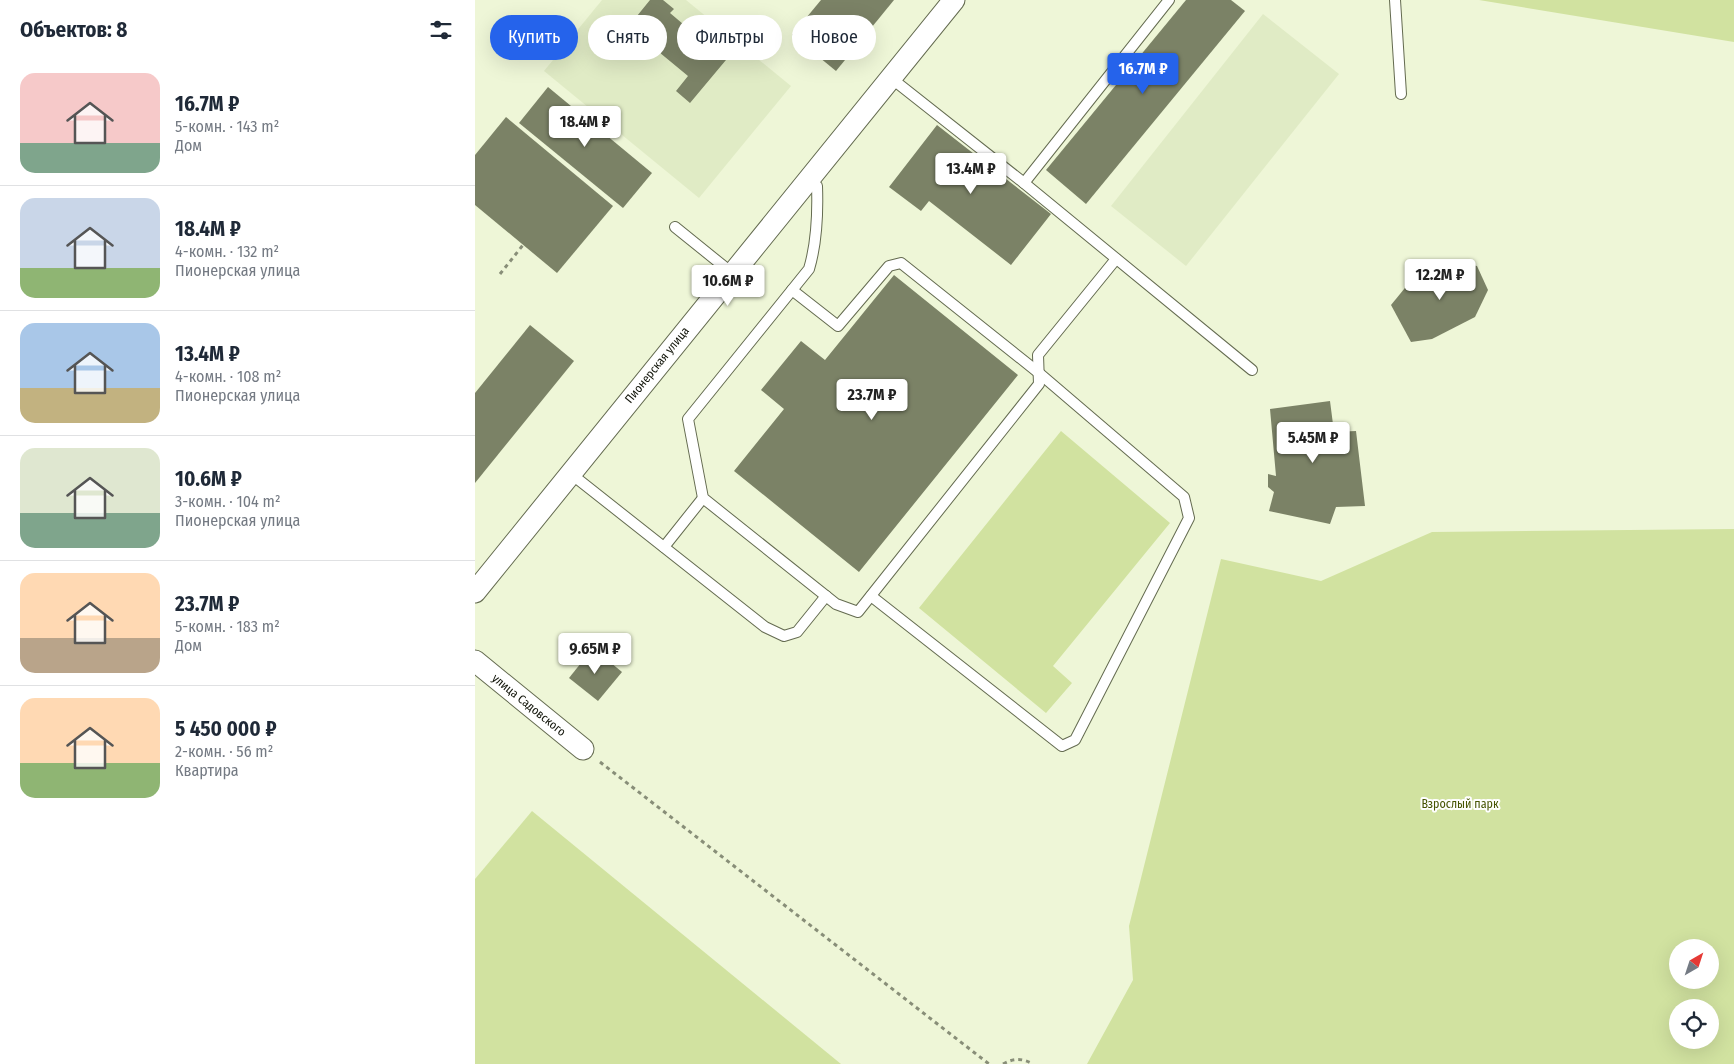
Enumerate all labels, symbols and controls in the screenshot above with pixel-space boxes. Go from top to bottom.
chip: Купить [490,15,578,60]
chip: Снять [588,15,667,60]
chip: Фильтры [677,15,782,60]
chip: Новое [792,15,876,60]
icon: filters [427,16,455,44]
text: Объектов: 8 [20,17,127,43]
pin: 16.7M ₽ [1097,52,1189,95]
text: 16.7M ₽ [1118,59,1168,78]
text: 16.7M ₽ [175,91,239,117]
icon: home [60,93,120,153]
pin: 18.4M ₽ [539,106,631,148]
text: 18.4M ₽ [560,112,610,131]
text: 5-комн. · 143 m² [175,117,279,136]
text: Дом [175,136,202,155]
pin: 13.4M ₽ [925,152,1017,195]
text: 13.4M ₽ [946,159,996,178]
text: 18.4M ₽ [175,216,241,242]
icon: home [60,218,120,278]
text: 4-комн. · 132 m² [175,242,279,261]
pin: 12.2M ₽ [1394,258,1486,301]
text: Пионерская улица [175,261,300,280]
pin: 10.6M ₽ [682,264,774,307]
text: 12.2M ₽ [1416,265,1464,284]
text: 10.6M ₽ [703,271,753,290]
street label: Пионерская улица [622,324,692,406]
text: 13.4M ₽ [175,341,240,367]
icon: home [60,343,120,403]
text: 4-комн. · 108 m² [175,367,281,386]
pin: 23.7M ₽ [826,378,918,421]
text: 23.7M ₽ [848,385,896,404]
text: Пионерская улица [175,386,300,405]
pin: 5.45M ₽ [1267,422,1359,464]
text: 5.45M ₽ [1288,428,1338,447]
text: 10.6M ₽ [175,466,242,492]
icon: home [60,468,120,528]
text: 3-комн. · 104 m² [175,492,281,511]
text: Пионерская улица [175,511,300,530]
text: 23.7M ₽ [175,591,239,617]
icon: home [60,593,120,653]
text: 5-комн. · 183 m² [175,617,280,636]
pin: 9.65M ₽ [549,632,641,675]
text: Дом [175,636,202,655]
text: 9.65M ₽ [569,639,621,658]
street label: улица Садовского [489,671,569,739]
text: 5 450 000 ₽ [175,716,277,742]
icon: home [60,718,120,778]
text: 2-комн. · 56 m² [175,742,273,761]
text: Квартира [175,761,239,780]
park label: Взрослый парк [1421,797,1499,811]
north arrow [1669,939,1719,989]
map controls [1669,939,1719,1049]
button: locate [1669,999,1719,1049]

